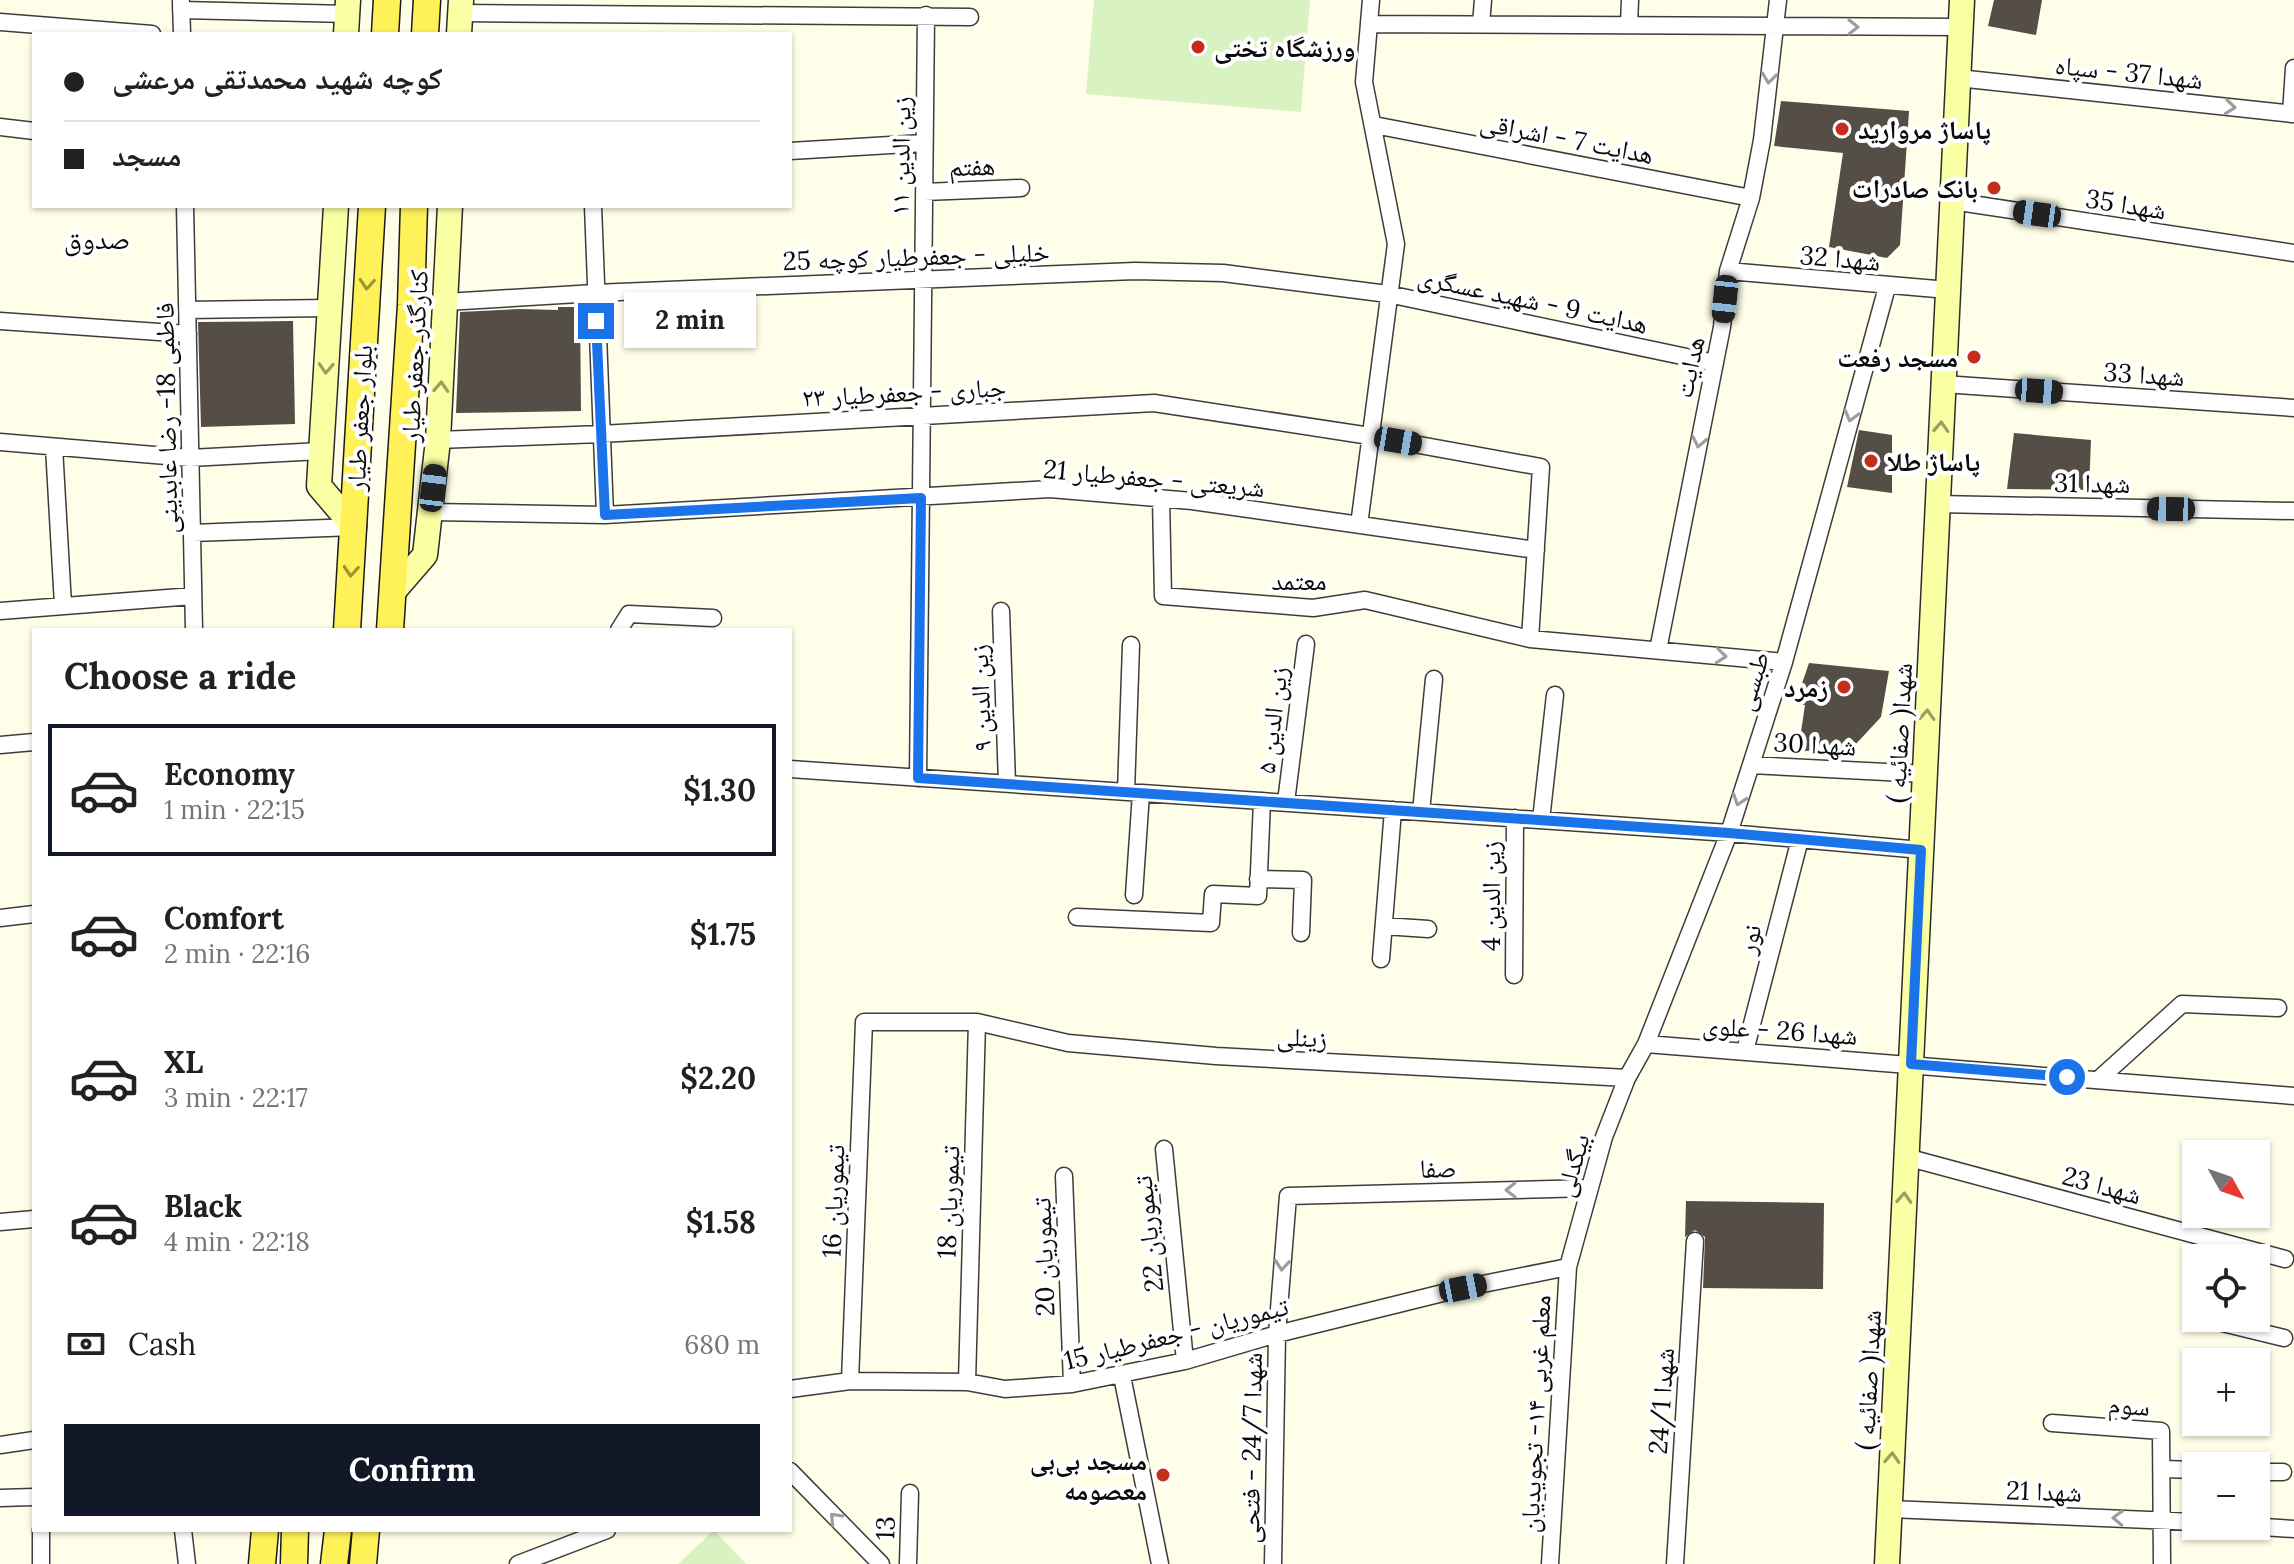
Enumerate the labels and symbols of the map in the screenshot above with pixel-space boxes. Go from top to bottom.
one-way arrow [1847,18,1860,35]
place label: ورزشگاه تختی [1214,31,1356,64]
marker: ورزشگاه تختی [1189,38,1207,56]
street label: شهدا 37 - سپاه [2054,48,2204,96]
one-way arrow [1761,71,1778,84]
street label: زین الدین ۱۱ [882,96,918,216]
one-way arrow [2224,99,2237,116]
street label: هدایت 7 - اشراقی [1478,105,1656,171]
place label: پاساژ مروارید [1858,113,1991,146]
marker: پاساژ مروارید [1833,120,1851,138]
street label: هفتم [948,149,996,184]
place label: بانک صادرات [1852,172,1978,205]
marker: بانک صادرات [1985,179,2003,197]
street label: شهدا 35 [2083,181,2169,227]
car [2012,199,2062,229]
district label: صدوق [64,221,130,257]
street label: خلیلی - جعفرطیار کوچه 25 [782,235,1050,277]
street label: شهدا 32 [1798,238,1882,278]
street label: هدایت 9 - شهید عسگری [1415,259,1651,341]
street label: کنارگذر جعفر طیار [393,269,435,444]
car [1711,274,1739,324]
one-way arrow [359,278,376,291]
callout: 2 min [624,293,756,349]
street label: فاطمی 18- رضا عابدینی [147,302,185,534]
route end [578,303,614,339]
street label: هدایت [1666,333,1712,401]
place label: مسجد رفعت [1837,341,1958,374]
street label: بلوار جعفر طیار [339,344,379,493]
marker: مسجد رفعت [1965,348,1983,366]
street label: شهدا 33 [2102,355,2186,393]
one-way arrow [318,362,335,375]
street label: جباری - جعفرطیار ۲۳ [801,370,1007,414]
car [2014,377,2064,405]
one-way arrow [432,380,449,393]
one-way arrow [1844,408,1861,422]
one-way arrow [1932,420,1949,433]
car [1372,425,1424,457]
one-way arrow [1691,435,1708,449]
place label: پاساژ طلا [1887,445,1980,478]
street label: شریعتی - جعفرطیار 21 [1042,452,1266,504]
marker: پاساژ طلا [1862,452,1880,470]
car [418,463,448,513]
street label: شهدا 31 [2054,466,2130,500]
car [2147,497,2195,521]
street label: معتمد [1271,564,1327,597]
one-way arrow [343,565,360,578]
street label: زین الدین ۹ [962,644,998,752]
one-way arrow [1715,648,1728,665]
street label: طبسی [1727,648,1777,714]
street label: شهدا( صفائیه ) [1879,662,1920,804]
street label: زین الدین ۵ [1249,665,1295,775]
place label: زمرد [1784,671,1828,704]
marker: زمرد [1835,678,1853,696]
one-way arrow [1919,708,1936,721]
street label: شهدا 30 [1773,725,1857,763]
one-way arrow [1733,792,1749,806]
street label: زین الدین 4 [1474,841,1507,951]
street label: نور [1729,921,1769,958]
street label: شهدا 26 - علوی [1701,1008,1859,1052]
street label: زینلی [1276,1019,1328,1055]
route start [2049,1059,2085,1095]
street label: بیگدلی [1547,1130,1597,1200]
north arrow [2182,1140,2270,1228]
street label: تیموریان 16 [815,1143,851,1258]
street label: تیموریان 18 [930,1145,966,1259]
street label: صفا [1419,1151,1457,1185]
street label: شهدا 23 [2059,1159,2145,1211]
street label: تیموریان 22 [1125,1174,1171,1294]
one-way arrow [1504,1182,1517,1199]
one-way arrow [1896,1191,1913,1204]
street label: تیموریان 20 [1024,1197,1062,1317]
one-way arrow [1274,1259,1291,1272]
car [1437,1272,1489,1304]
street label: تیموریان - جعفرطیار 15 [1061,1289,1292,1377]
street label: معلم غربی ۱۴- تجویدیان [1512,1294,1559,1534]
street label: شهدا( صفائیه ) [1848,1309,1889,1451]
street label: شهدا 24/1 [1641,1347,1682,1455]
street label: شهدا 24/7 - فتحی [1233,1352,1270,1544]
street label: سوم [2107,1387,2151,1425]
place label: مسجد بی‌بی معصومه [1030,1444,1147,1507]
one-way arrow [1883,1451,1900,1464]
marker: مسجد بی‌بی معصومه [1154,1466,1172,1484]
street label: شهدا 21 [2006,1473,2082,1509]
one-way arrow [2111,1510,2124,1527]
one-way arrow [830,1513,844,1527]
street label: 13 [868,1516,902,1540]

